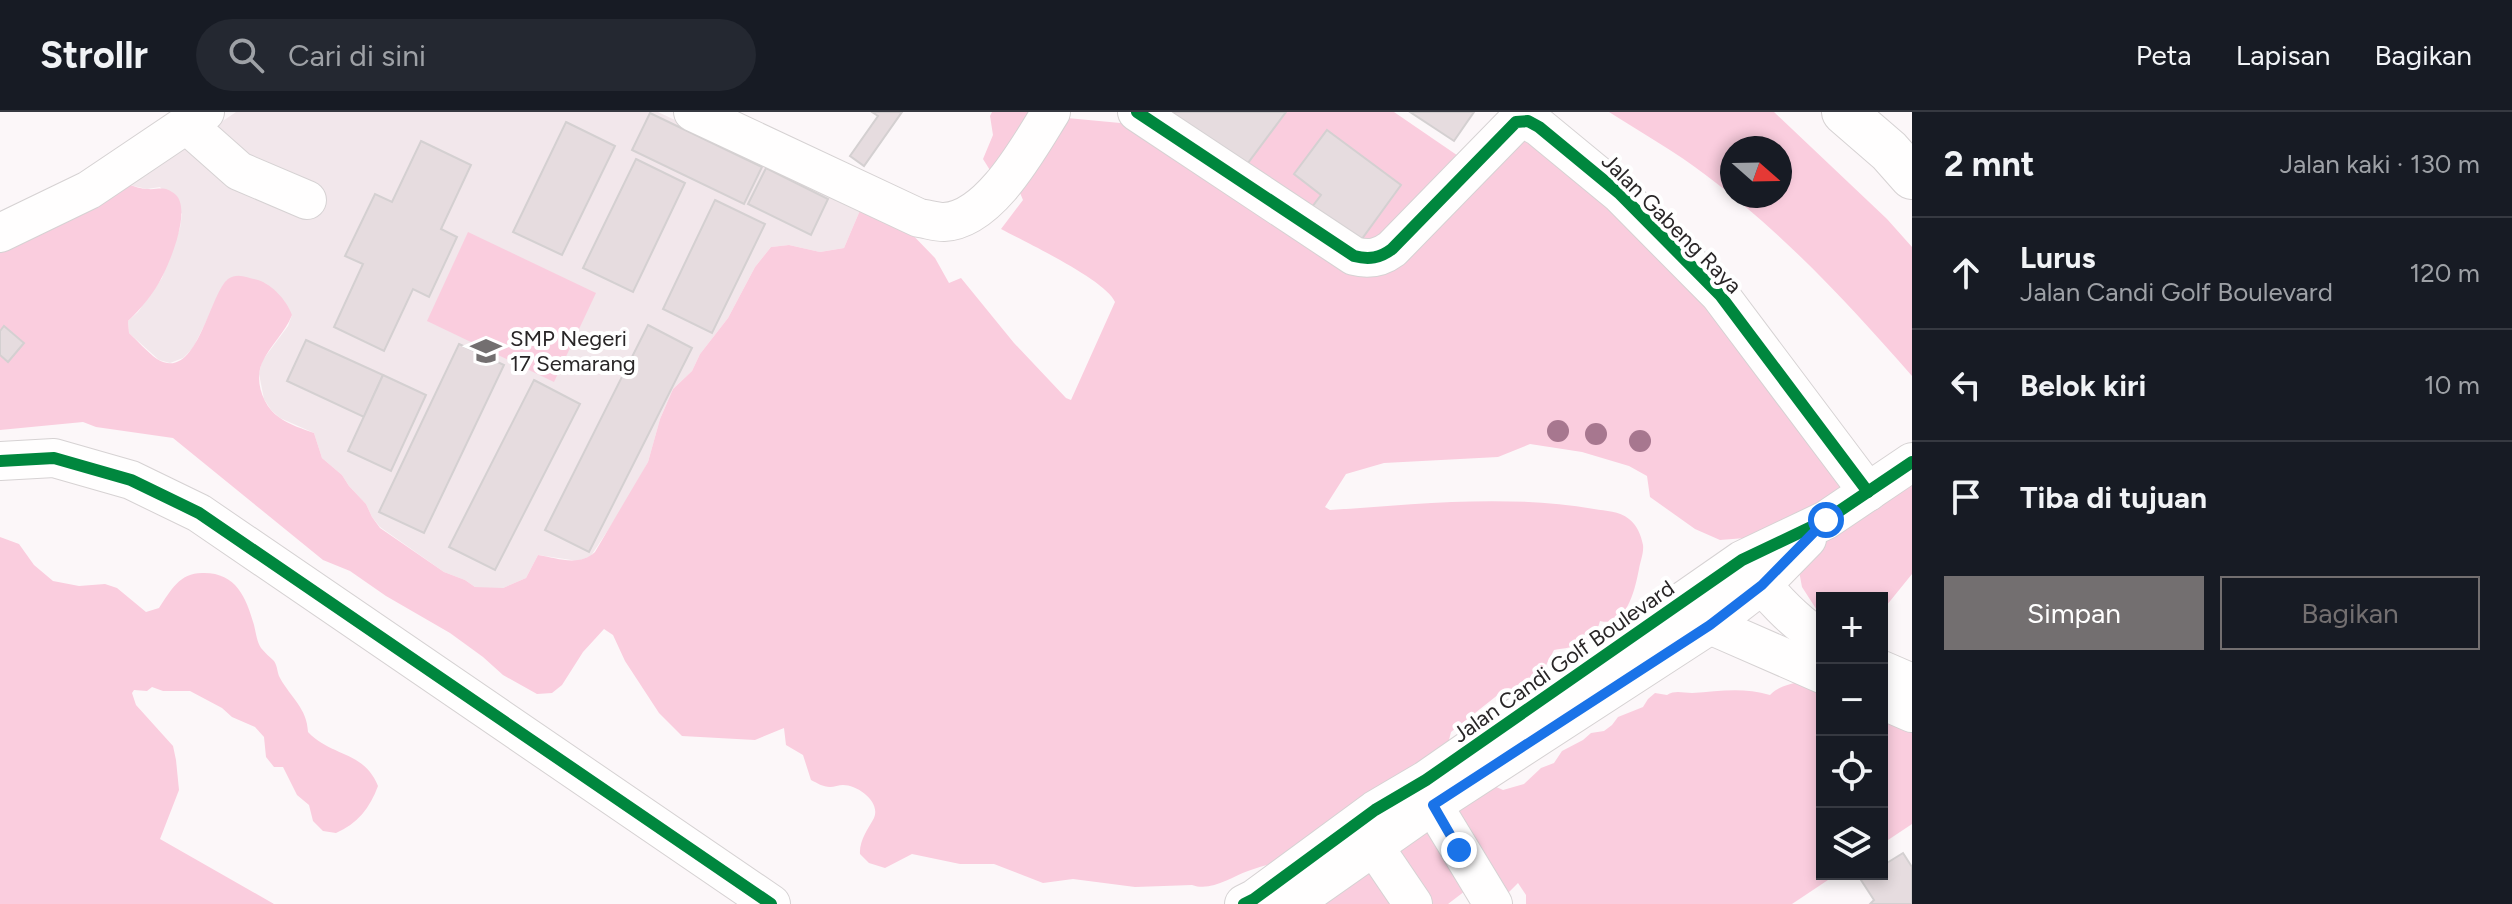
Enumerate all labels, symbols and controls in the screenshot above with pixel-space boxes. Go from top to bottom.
search box [196,19,756,91]
text: Strollr [40,32,148,78]
icon: search [224,33,268,77]
text: Cari di sini [288,37,426,74]
text: Peta [2136,38,2192,72]
text: Lapisan [2236,38,2330,72]
text: Bagikan [2374,38,2472,72]
north arrow [1720,136,1792,208]
text: 2 mnt [1944,144,2034,185]
street label: Jalan Gabeng Raya [1596,148,1747,299]
text: Jalan kaki · 130 m [2280,148,2480,180]
text: Lurus [2020,239,2096,276]
icon: ahead [1944,251,1988,295]
text: 120 m [2410,257,2480,289]
text: Jalan Candi Golf Boulevard [2020,276,2333,308]
place label: SMP Negeri 17 Semarang [510,325,636,377]
school or university icon: SMP Negeri 17 Semarang [469,334,503,368]
icon: left [1944,363,1988,407]
text: Belok kiri [2020,367,2146,404]
text: 10 m [2424,369,2480,401]
icon: arrive [1944,475,1988,519]
text: Tiba di tujuan [2020,479,2207,516]
route start [1808,502,1844,538]
street label: Jalan Candi Golf Boulevard [1447,574,1679,748]
button: Simpan [1944,576,2204,650]
button: Bagikan [2220,576,2480,650]
map controls [1816,592,1888,880]
button: + [1816,592,1888,664]
button: − [1816,664,1888,736]
button: locate [1816,736,1888,808]
button: layers [1816,808,1888,880]
route end [1441,832,1477,868]

